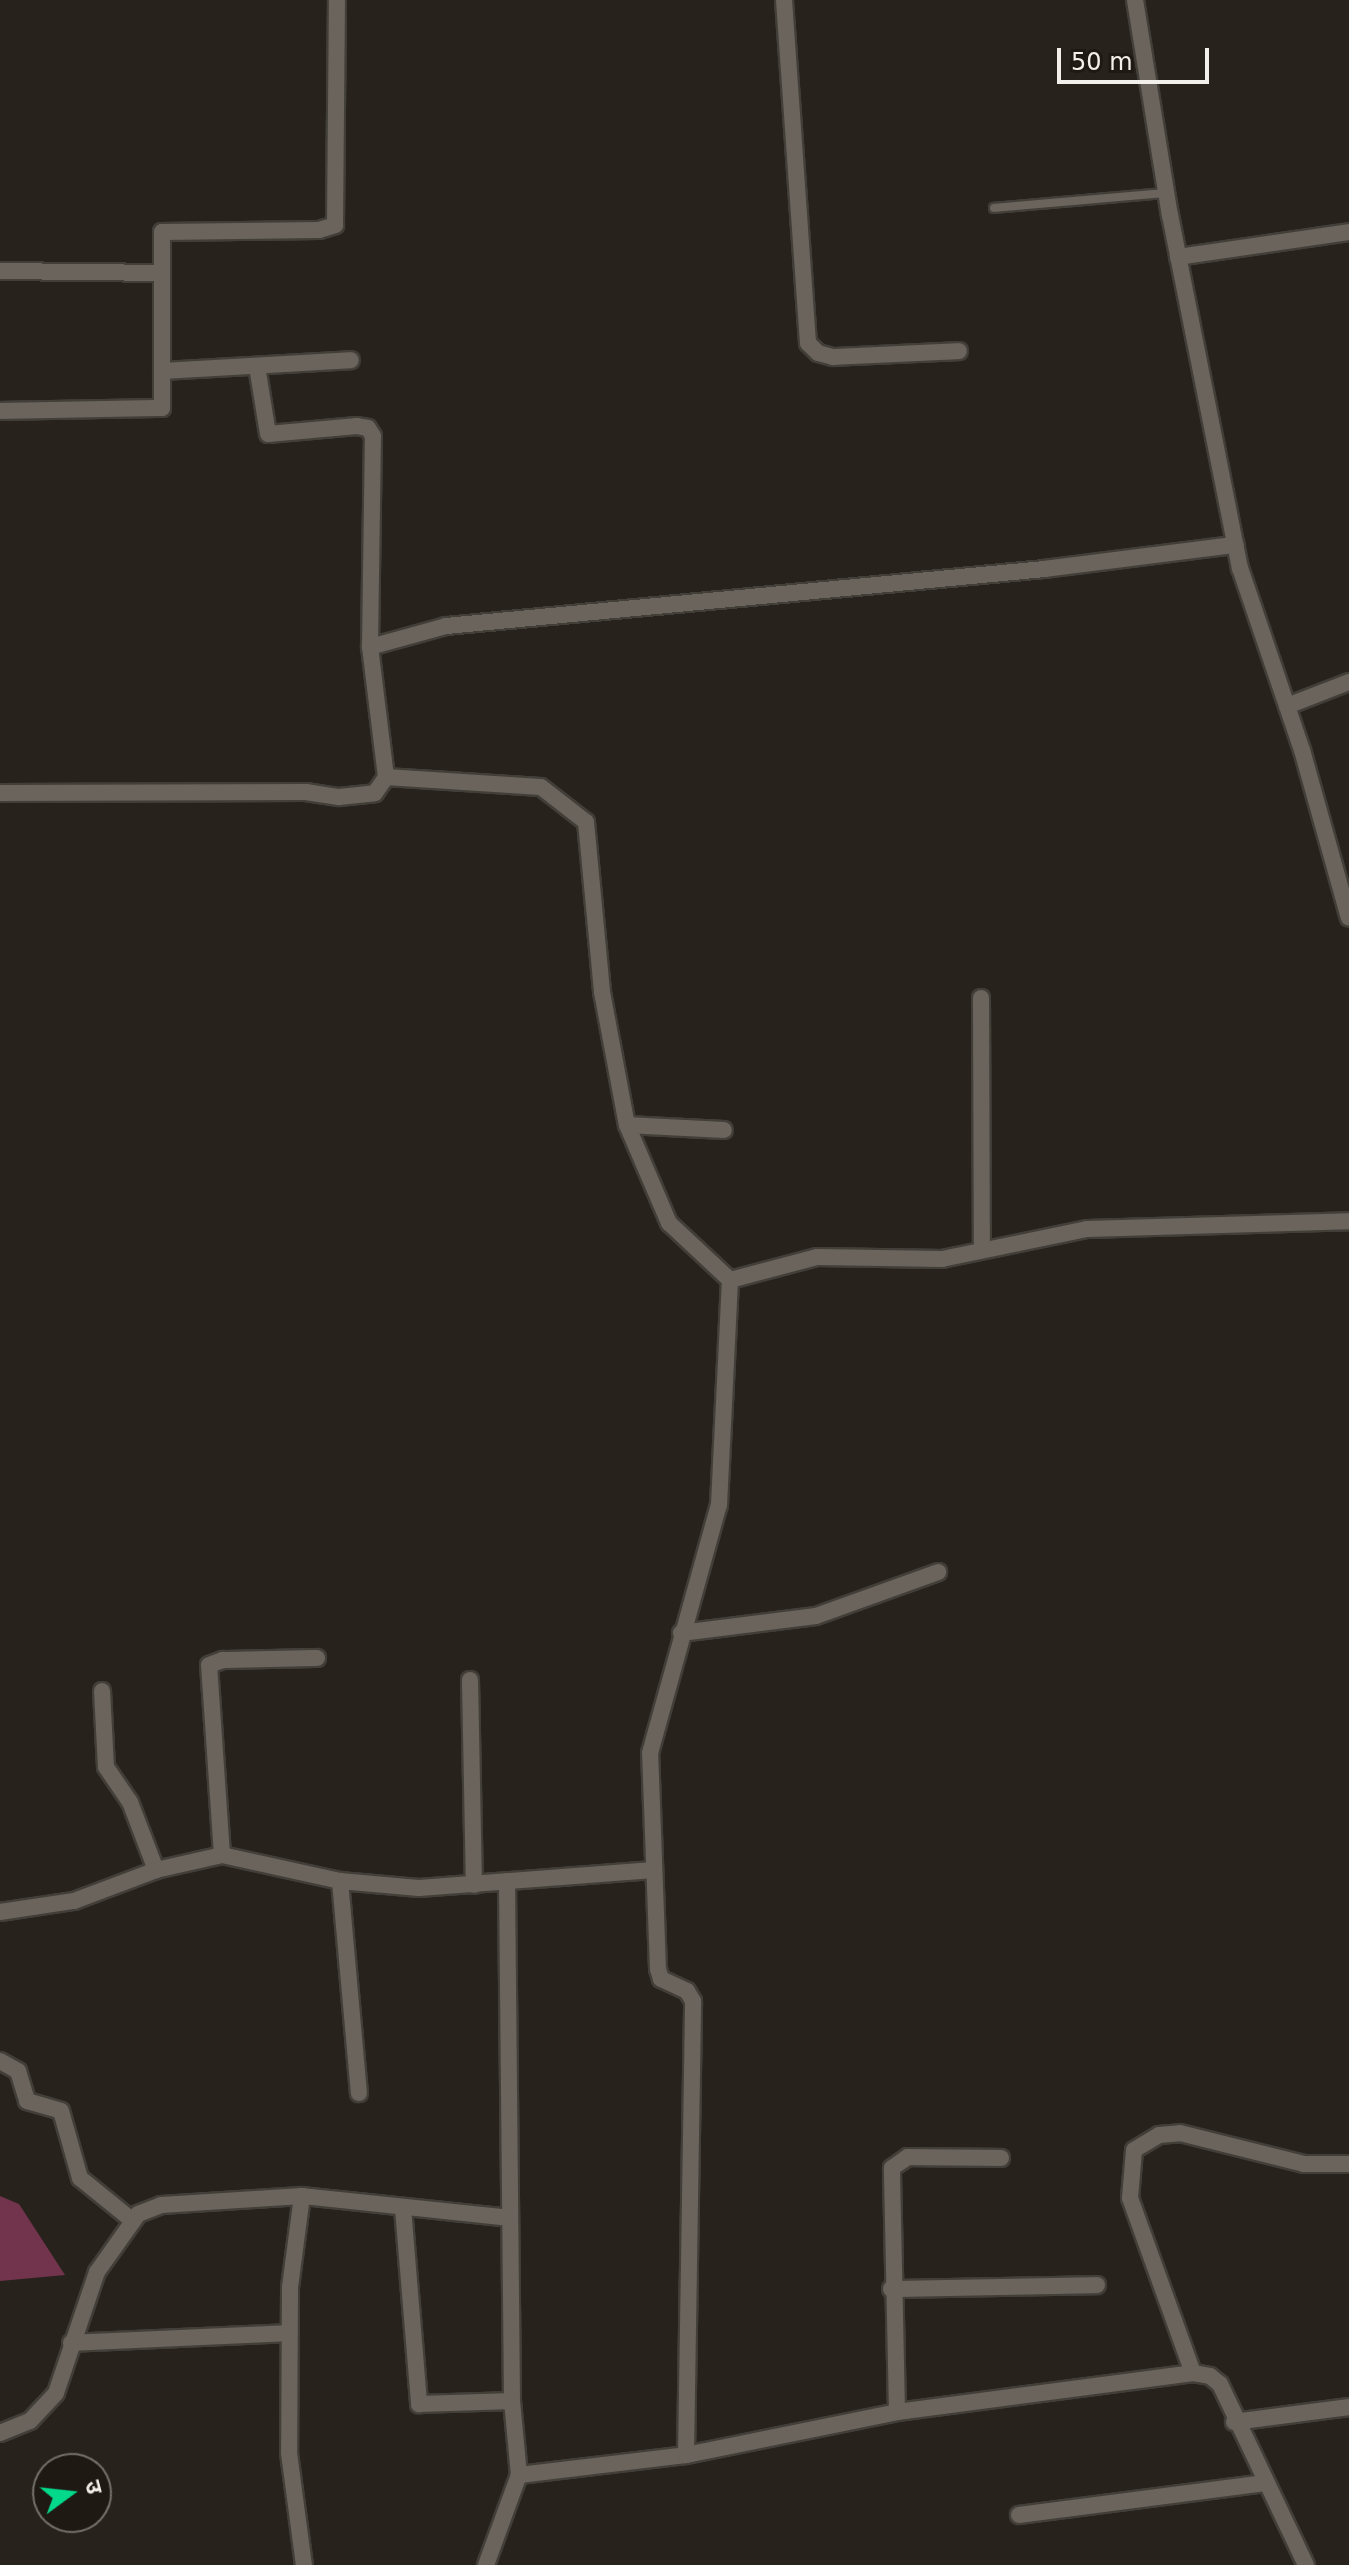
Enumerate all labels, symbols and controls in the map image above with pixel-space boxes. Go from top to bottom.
scale bar [1061,32,1213,82]
text: 50 m [1071,48,1133,76]
north arrow [32,2453,112,2533]
text: उ [80,2478,107,2497]

